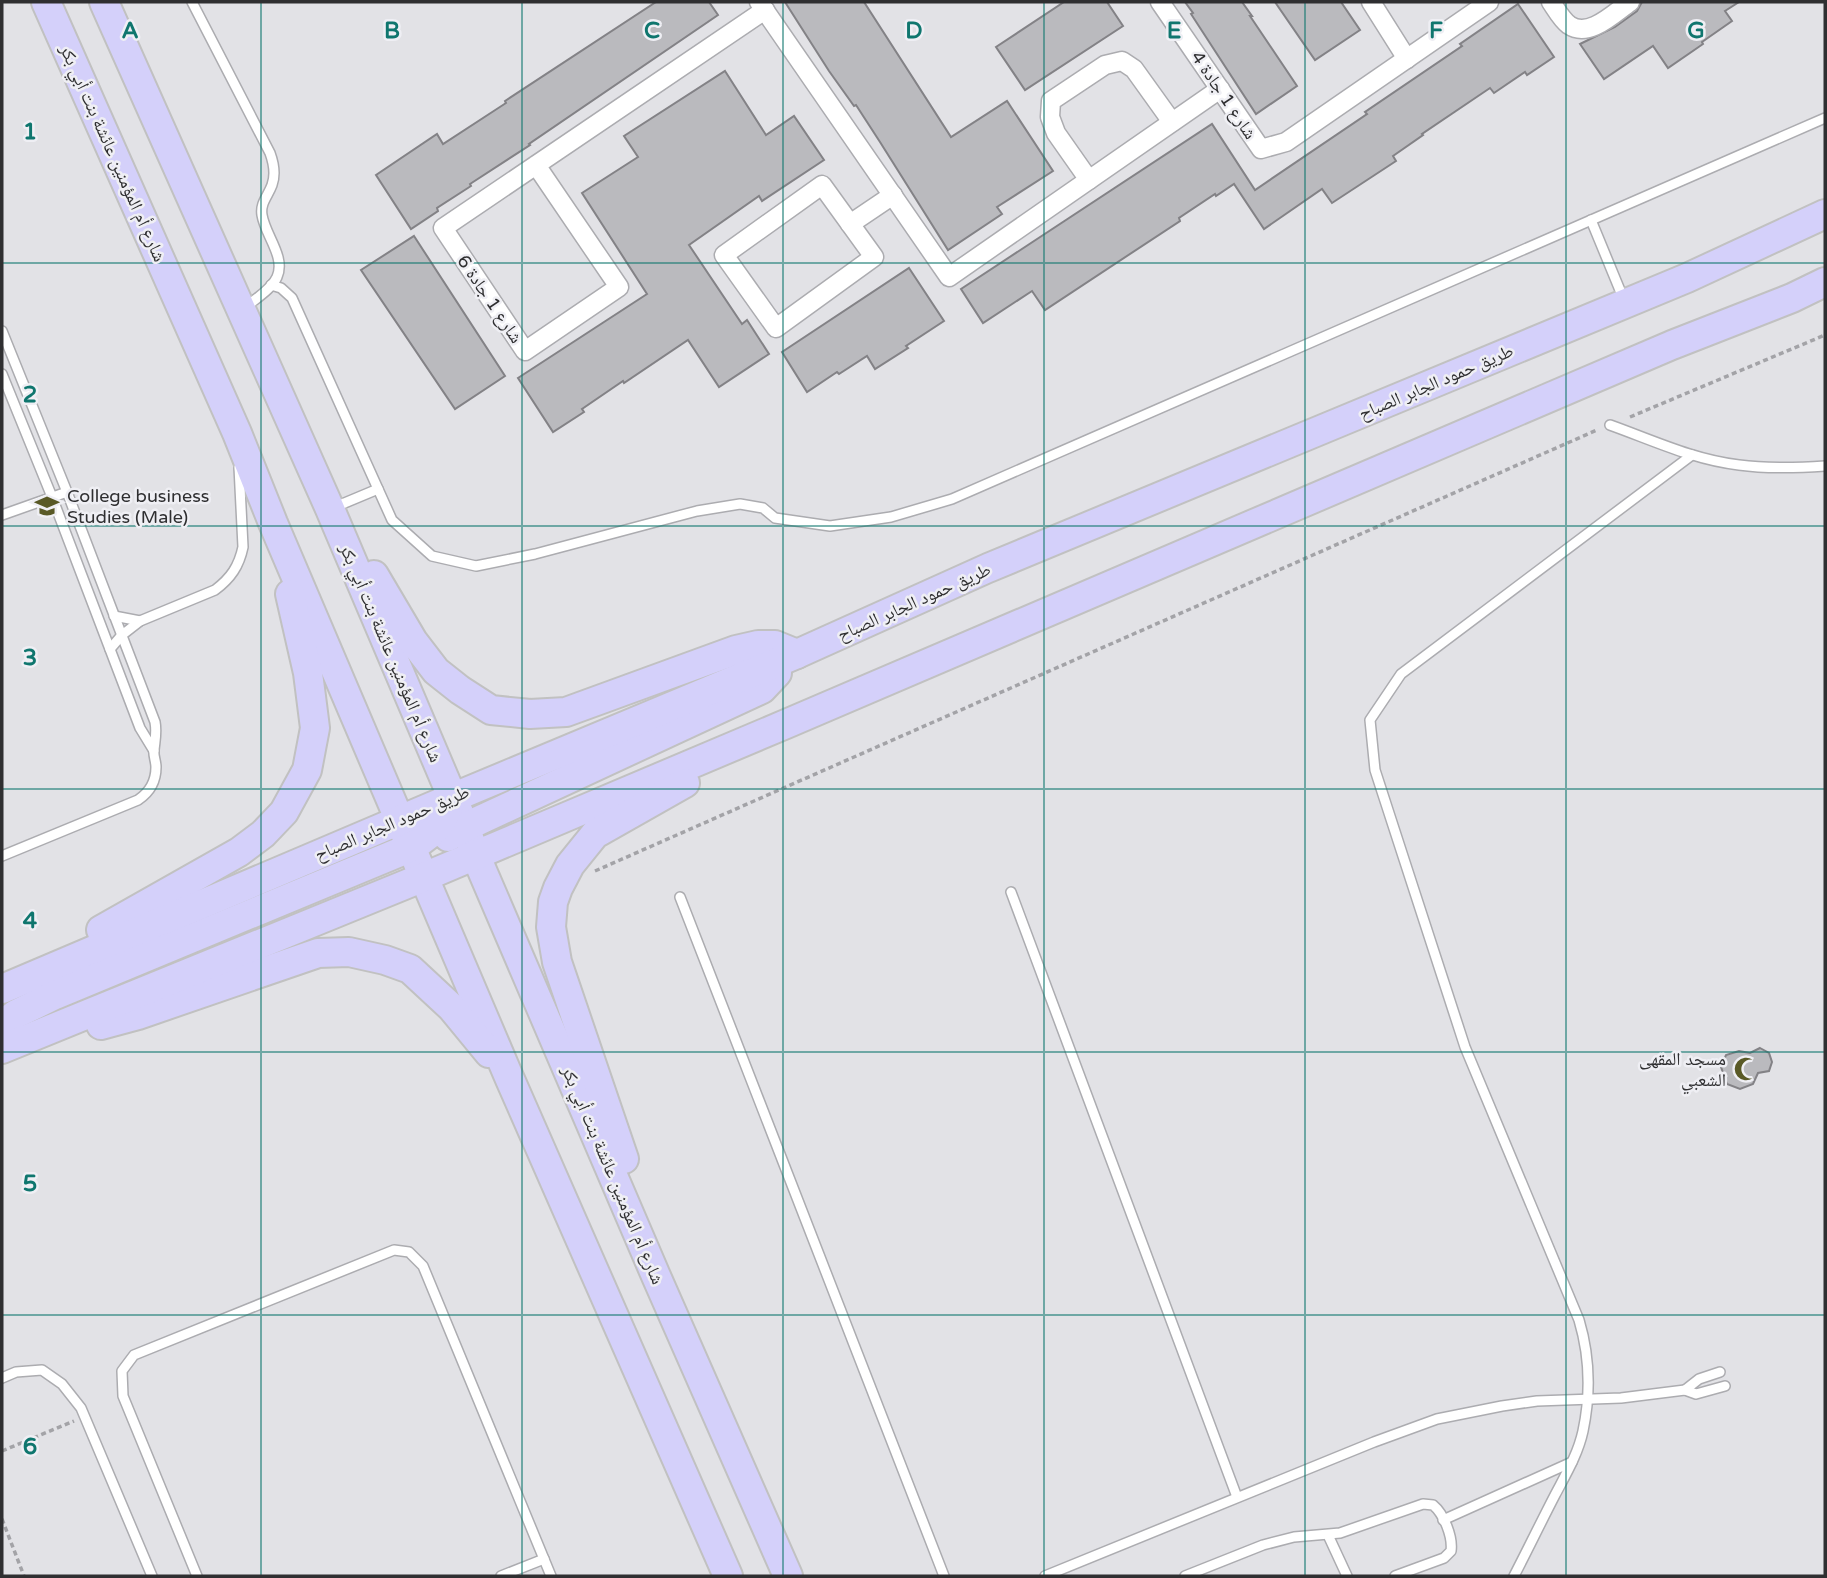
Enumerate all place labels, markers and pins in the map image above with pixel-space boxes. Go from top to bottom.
place label: College business Studies (Male) [67,485,209,528]
school or university icon: College business Studies (Male) [33,492,61,520]
place label: مسجد المقهى الشعبي [1639,1048,1726,1095]
mosque icon: مسجد المقهى الشعبي [1732,1055,1760,1083]

